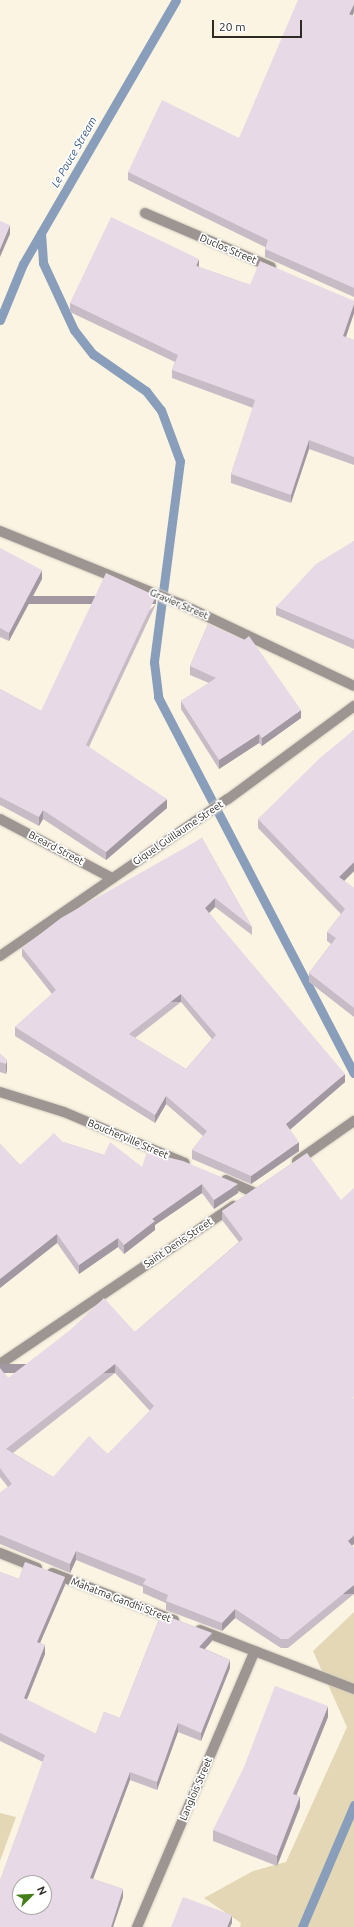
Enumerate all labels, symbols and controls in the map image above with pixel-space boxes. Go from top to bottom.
scale bar [214,12,304,38]
text: 20 m [219,20,246,33]
water label: Le Pouce Stream [48,114,100,190]
street label: Duclos Street [198,232,258,266]
street label: Gravier Street [148,586,210,622]
street label: Giquel Guillaume Street [131,798,225,868]
street label: Breard Street [26,828,86,868]
street label: Boucherville Street [86,1117,170,1161]
street label: Saint Denis Street [141,1216,215,1270]
street label: Mahatma Gandhi Street [69,1575,173,1625]
street label: Langlois Street [177,1756,215,1822]
north arrow [12,1875,52,1915]
text: N [35,1884,49,1897]

